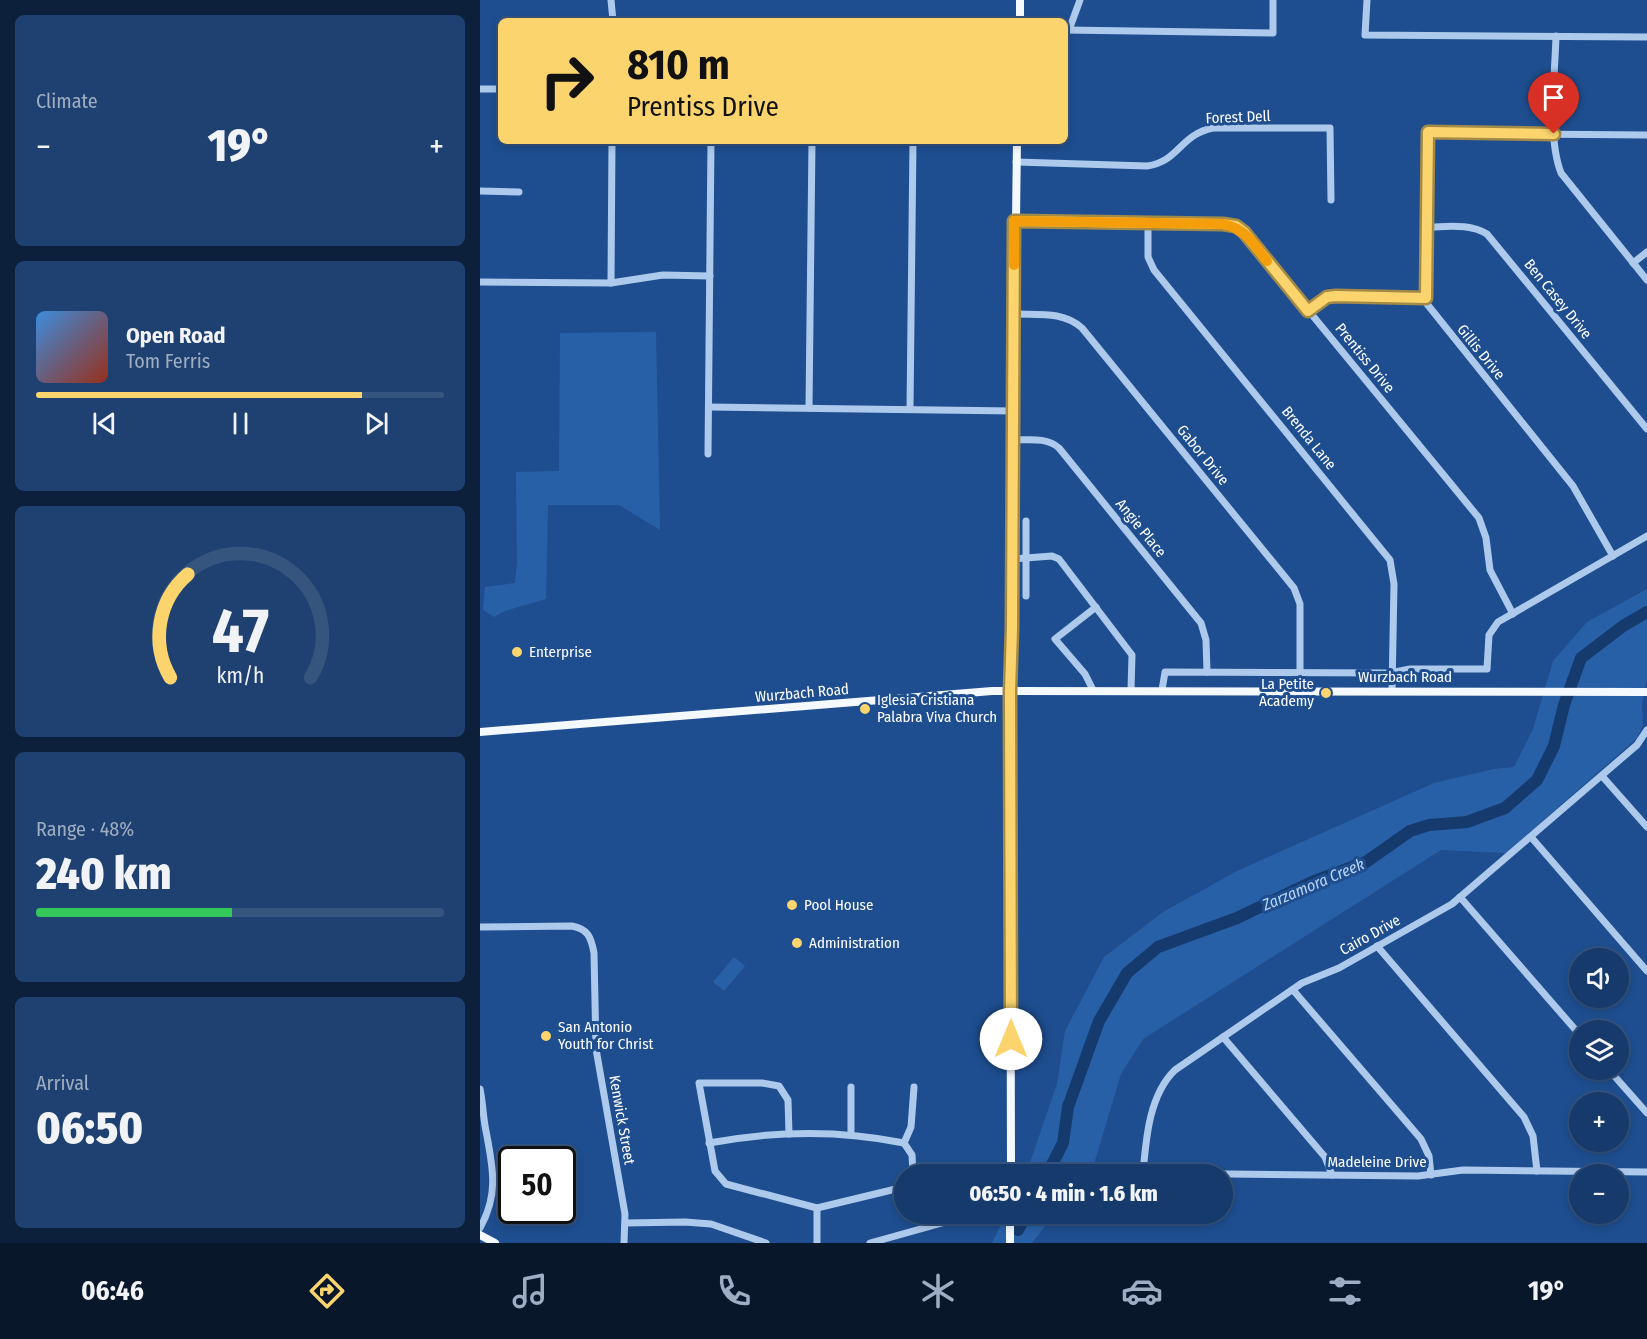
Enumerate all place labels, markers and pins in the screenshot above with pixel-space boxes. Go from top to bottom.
pin [1528,72,1579,134]
place label: Enterprise [529,643,592,661]
marker: Enterprise [510,645,524,659]
place label: La Petite Academy [1259,675,1314,710]
marker: La Petite Academy [1319,686,1333,700]
place label: Iglesia Cristiana Palabra Viva Church [877,691,997,726]
marker: Iglesia Cristiana Palabra Viva Church [858,702,872,716]
place label: Pool House [804,896,873,914]
marker: Pool House [785,898,799,912]
place label: Administration [809,934,900,952]
marker: Administration [790,936,804,950]
place label: San Antonio Youth for Christ [558,1018,654,1053]
marker: San Antonio Youth for Christ [539,1029,553,1043]

